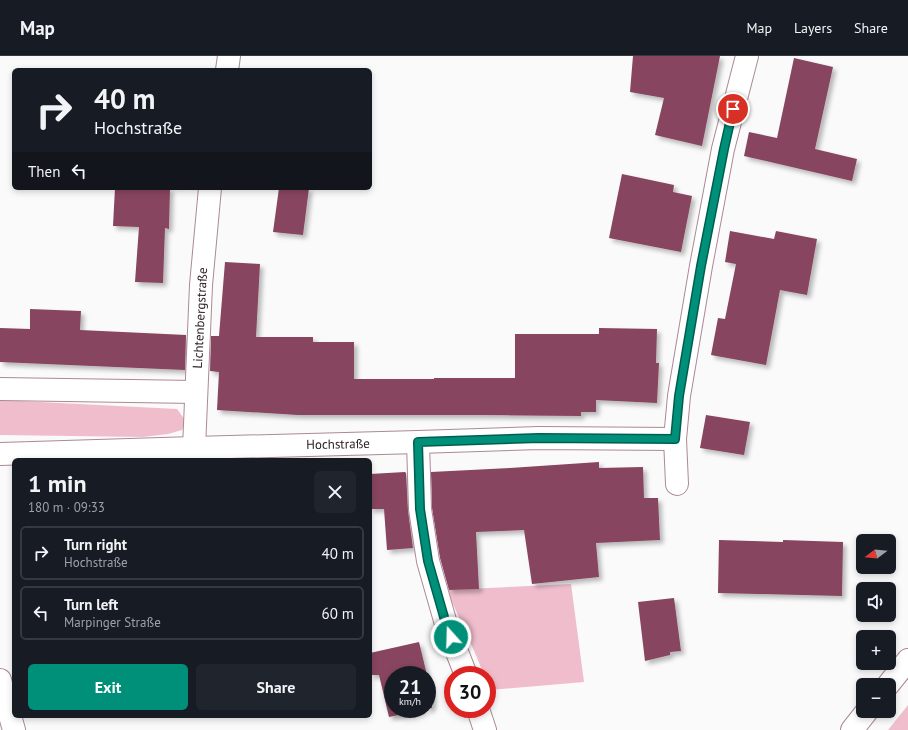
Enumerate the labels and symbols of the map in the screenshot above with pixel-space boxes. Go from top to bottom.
pin [716,92,750,126]
street label: Lichtenbergstraße [189,267,211,369]
street label: Hochstraße [306,435,370,453]
north arrow [856,534,896,574]
position arrow [430,616,472,658]
speed limit sign: 30 [444,666,496,718]

